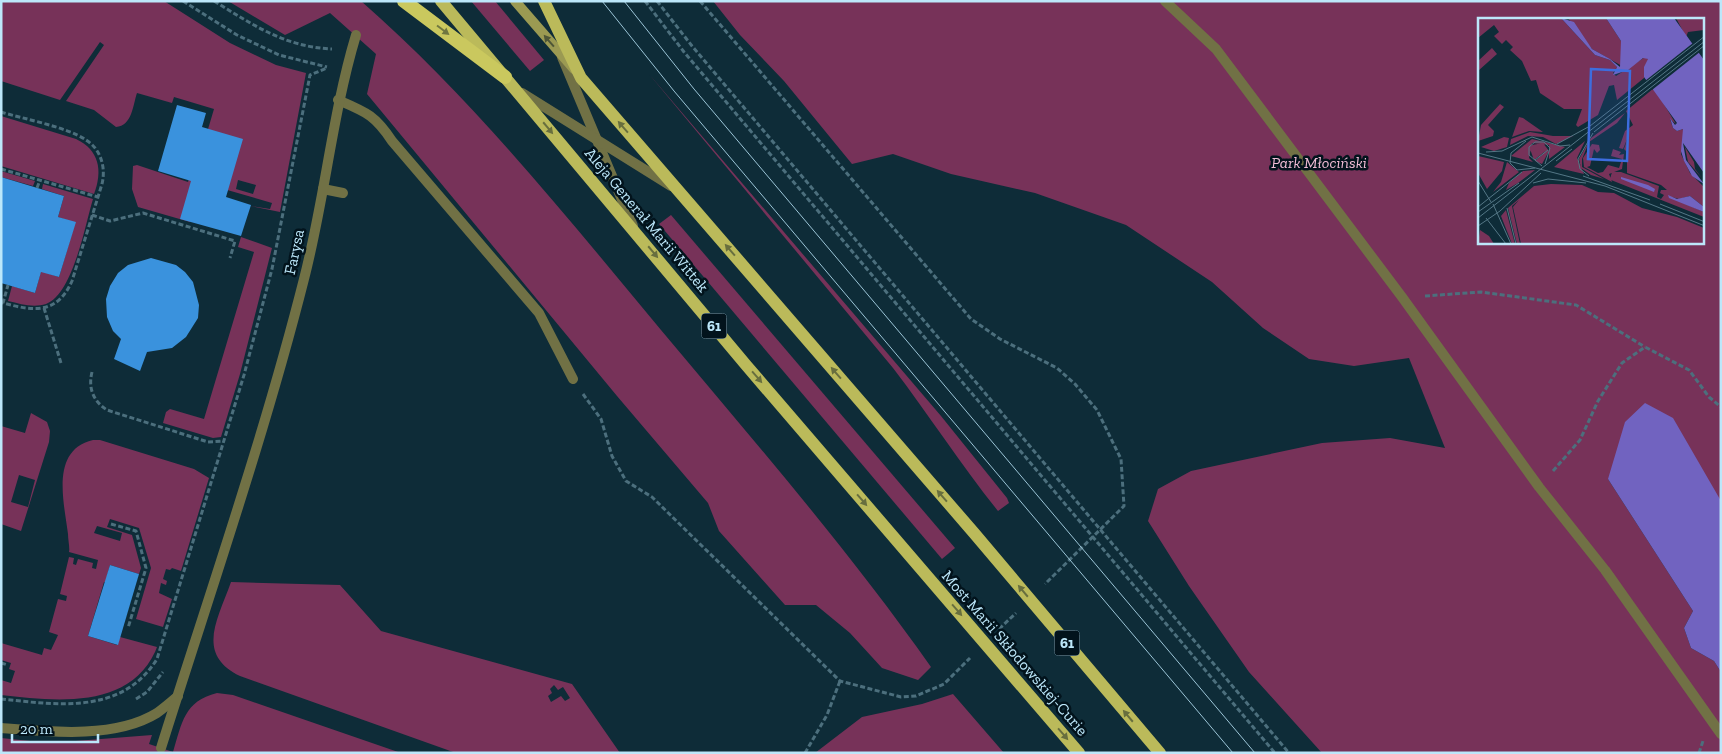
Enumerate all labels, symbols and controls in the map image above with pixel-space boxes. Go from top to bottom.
inset map [1478,18,1704,244]
one-way arrow [436,25,449,36]
one-way arrow [543,35,554,48]
one-way arrow [618,120,629,133]
one-way arrow [542,121,554,133]
street label: Aleja Generał Marii Wittek [581,144,713,297]
park label: Park Młociński [1271,153,1367,172]
street label: Farysa [280,227,308,276]
one-way arrow [724,243,735,256]
one-way arrow [647,245,658,258]
road number: 61 [702,314,726,338]
one-way arrow [830,366,841,379]
one-way arrow [751,370,762,383]
one-way arrow [936,490,948,502]
one-way arrow [857,494,868,507]
street label: Most Marii Skłodowskiej-Curie [938,566,1092,740]
one-way arrow [1018,585,1029,598]
one-way arrow [951,604,963,616]
road number: 61 [1054,630,1080,656]
one-way arrow [1123,709,1134,722]
scale bar [12,712,99,744]
text: 20 m [20,720,53,738]
one-way arrow [1057,727,1069,739]

